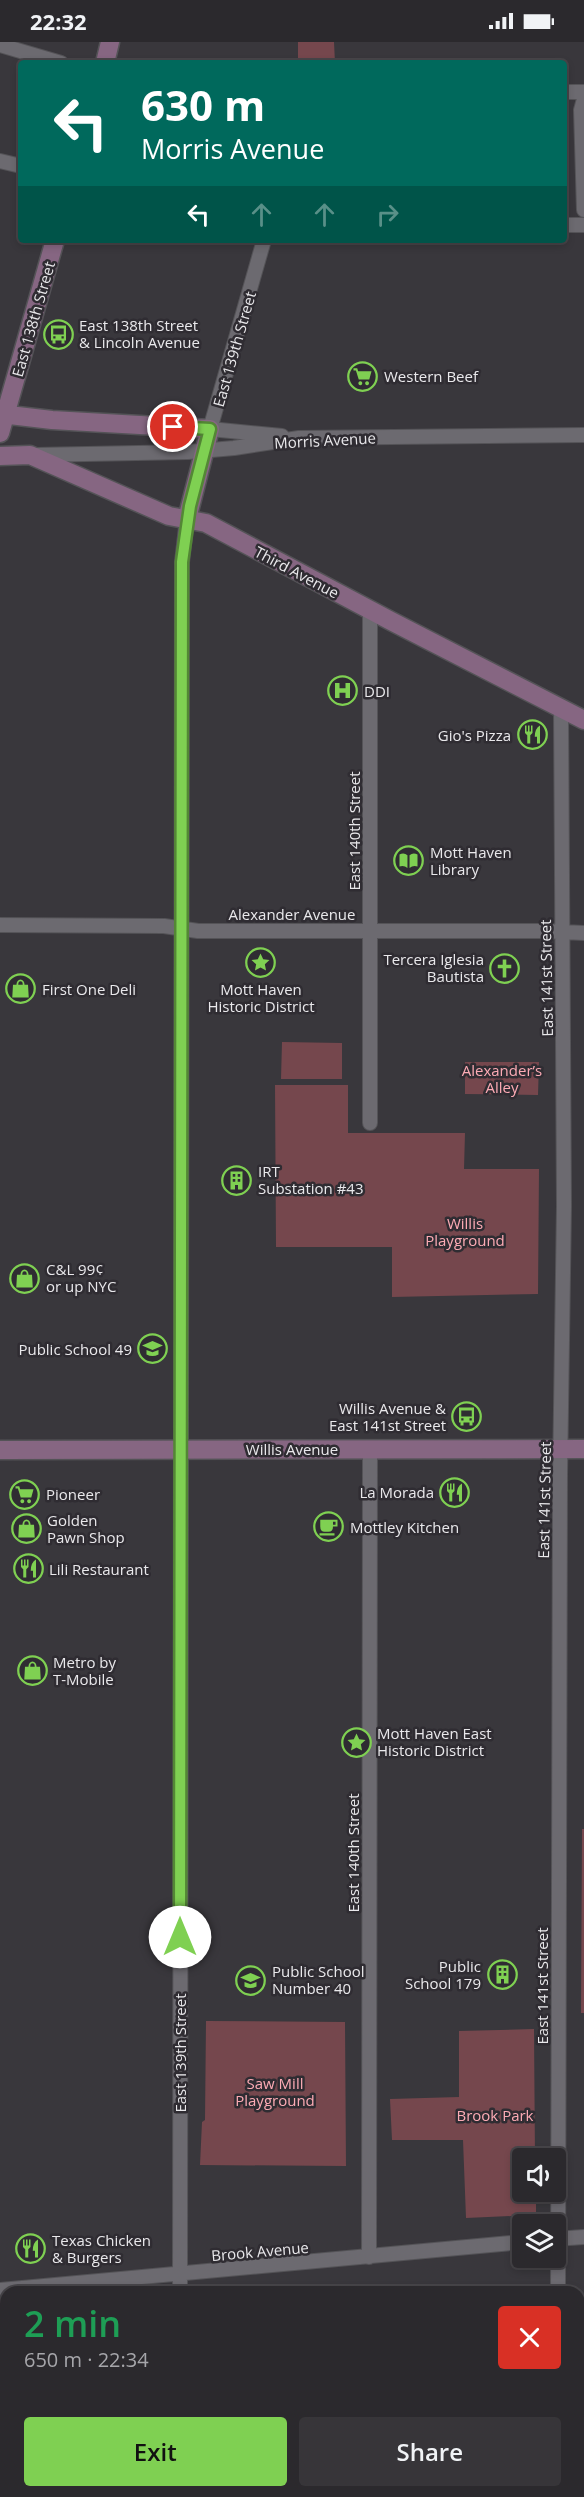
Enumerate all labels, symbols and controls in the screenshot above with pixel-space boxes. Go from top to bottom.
text: 22:32 [30,6,87,36]
text: 630 m [141,76,265,133]
icon: left [42,84,120,162]
text: Morris Avenue [141,130,324,167]
icon: left [182,198,215,231]
icon: ahead [245,198,278,231]
icon: ahead [308,198,341,231]
icon: right [371,198,404,231]
street label: East 138th Street [7,259,59,379]
street label: East 139th Street [208,289,260,409]
place label: East 138th Street & Lincoln Avenue [79,315,200,352]
bus stop icon: East 138th Street & Lincoln Avenue [42,318,74,350]
supermarket icon: Western Beef [347,360,379,392]
place label: Western Beef [384,366,479,386]
pin [147,401,198,452]
icon: arrive [156,410,189,443]
street label: Morris Avenue [274,427,376,453]
street label: Third Avenue [251,541,343,603]
hospital icon: DDI [327,675,359,707]
place label: DDI [364,681,390,701]
restaurant icon: Gio's Pizza [516,719,548,751]
place label: Gio's Pizza [438,725,511,745]
street label: East 140th Street [344,771,364,891]
place label: Mott Haven Library [430,842,512,879]
library icon: Mott Haven Library [393,845,425,877]
street label: Alexander Avenue [229,904,355,924]
street label: East 141st Street [535,919,557,1037]
place icon: Mott Haven Historic District [245,946,277,978]
place label: Tercera Iglesia Bautista [383,949,484,986]
church icon: Tercera Iglesia Bautista [489,952,521,984]
shop icon: First One Deli [5,973,37,1005]
place label: First One Deli [42,979,136,999]
place label: Mott Haven Historic District [208,979,314,1016]
park label: Alexander’s Alley [462,1060,542,1097]
place label: IRT Substation #43 [258,1161,364,1198]
building icon: IRT Substation #43 [221,1164,253,1196]
park label: Willis Playground [425,1213,505,1250]
place label: C&L 99¢ or up NYC [46,1259,116,1296]
shop icon: C&L 99¢ or up NYC [9,1262,41,1294]
school or university icon: Public School 49 [137,1333,169,1365]
place label: Public School 49 [18,1339,132,1359]
place label: Willis Avenue & East 141st Street [329,1398,446,1435]
bus stop icon: Willis Avenue & East 141st Street [451,1401,483,1433]
street label: Willis Avenue [246,1439,338,1459]
street label: East 141st Street [533,1441,555,1559]
restaurant icon: La Morada [439,1476,471,1508]
supermarket icon: Pioneer [9,1478,41,1510]
place label: La Morada [359,1482,434,1502]
place label: Pioneer [46,1484,100,1504]
place label: Golden Pawn Shop [47,1510,125,1547]
cafe icon: Mottley Kitchen [313,1511,345,1543]
shop icon: Golden Pawn Shop [10,1513,42,1545]
place label: Mottley Kitchen [350,1517,459,1537]
restaurant icon: Lili Restaurant [12,1553,44,1585]
place label: Lili Restaurant [49,1559,149,1579]
place label: Metro by T-Mobile [53,1652,116,1689]
shop icon: Metro by T-Mobile [16,1655,48,1687]
place label: Mott Haven East Historic District [377,1723,492,1760]
place icon: Mott Haven East Historic District [340,1726,372,1758]
street label: East 140th Street [343,1793,363,1913]
position arrow [148,1905,212,1969]
street label: East 141st Street [532,1927,552,2045]
place label: Public School 179 [405,1956,481,1993]
building icon: Public School 179 [486,1959,518,1991]
place label: Public School Number 40 [272,1961,365,1998]
school or university icon: Public School Number 40 [235,1964,267,1996]
street label: East 139th Street [170,1993,190,2113]
park label: Saw Mill Playground [235,2073,315,2110]
park label: Brook Park [456,2105,534,2125]
map controls [512,2148,566,2268]
button: sound [512,2148,566,2202]
button: layers [512,2214,566,2268]
place label: Texas Chicken & Burgers [52,2230,151,2267]
restaurant icon: Texas Chicken & Burgers [15,2233,47,2265]
street label: Brook Avenue [210,2237,310,2265]
text: 2 min [24,2299,121,2348]
button: close [498,2306,561,2369]
text: 650 m · 22:34 [24,2346,149,2373]
button: Exit [24,2417,287,2486]
button: Share [299,2417,561,2486]

